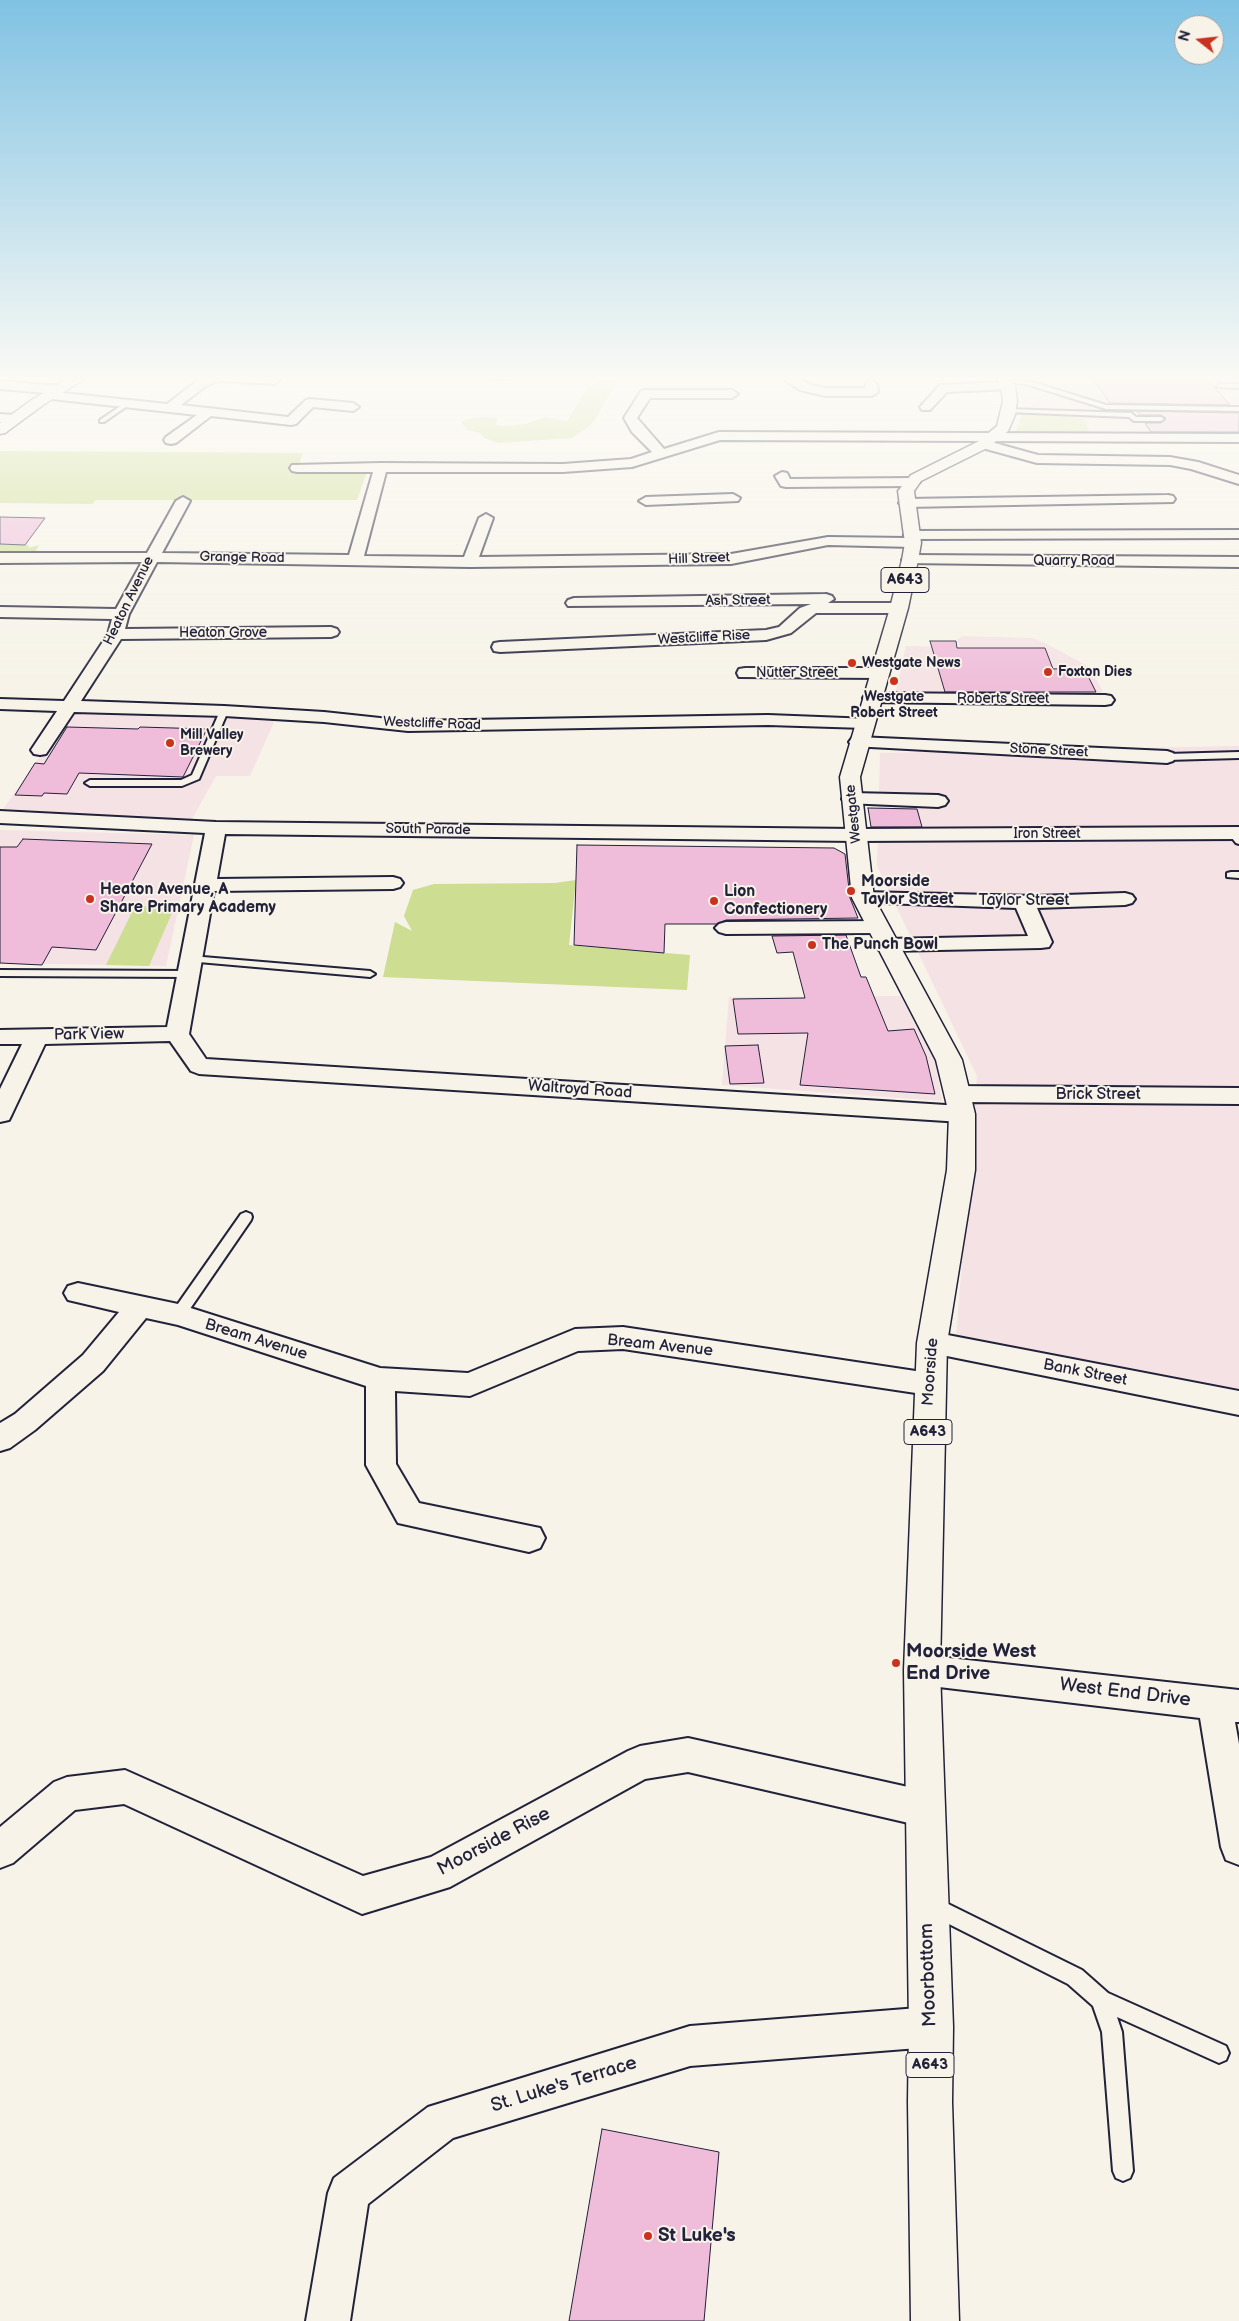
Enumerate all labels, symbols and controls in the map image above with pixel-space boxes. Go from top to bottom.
north arrow [1174,15,1224,65]
text: N [1175,29,1195,43]
street label: Grange Road [199,549,285,567]
street label: Hill Street [668,550,730,568]
street label: Quarry Road [1033,553,1115,569]
street label: Heaton Avenue [100,554,158,648]
road number: A643 [881,568,929,592]
street label: Ash Street [705,592,771,610]
street label: Heaton Grove [179,625,267,641]
street label: Westcliffe Rise [657,627,751,649]
place label: Westgate News [862,655,961,671]
marker: Westgate News [846,657,858,669]
place label: Foxton Dies [1058,664,1132,680]
street label: Nutter Street [756,665,838,681]
marker: Foxton Dies [1042,666,1054,678]
marker: Westgate Robert Street [888,675,900,687]
place label: Westgate Robert Street [850,689,938,722]
street label: Roberts Street [957,691,1049,707]
street label: Westcliffe Road [383,714,481,734]
place label: Mill Valley Brewery [180,727,243,760]
marker: Mill Valley Brewery [164,737,176,749]
street label: Stone Street [1009,741,1089,761]
street label: Westgate [843,784,865,844]
street label: South Parade [385,821,471,839]
street label: Iron Street [1013,826,1081,842]
place label: Moorside Taylor Street [861,872,953,910]
place label: Heaton Avenue, A Share Primary Academy [100,880,276,918]
place label: Lion Confectionery [724,882,827,920]
marker: Moorside Taylor Street [845,885,857,897]
street label: Taylor Street [979,891,1069,911]
marker: Heaton Avenue, A Share Primary Academy [84,893,96,905]
marker: Lion Confectionery [708,895,720,907]
place label: The Punch Bowl [822,935,938,955]
marker: The Punch Bowl [806,939,818,951]
street label: Park View [54,1025,124,1045]
street label: Waltroyd Road [527,1077,633,1103]
street label: Brick Street [1055,1085,1141,1105]
street label: Bream Avenue [202,1315,310,1365]
street label: Bream Avenue [606,1331,714,1361]
street label: Moorside [919,1337,943,1407]
street label: Bank Street [1041,1355,1129,1391]
road number: A643 [904,1420,952,1444]
place label: Moorside West End Drive [906,1641,1036,1685]
marker: Moorside West End Drive [890,1657,902,1669]
street label: West End Drive [1058,1674,1192,1712]
street label: Moorside Rise [434,1803,554,1881]
street label: Moorbottom [916,1923,942,2027]
street label: St. Luke's Terrace [488,2052,640,2118]
road number: A643 [906,2052,954,2078]
place label: St Luke's [658,2225,736,2247]
marker: St Luke's [642,2230,654,2242]

